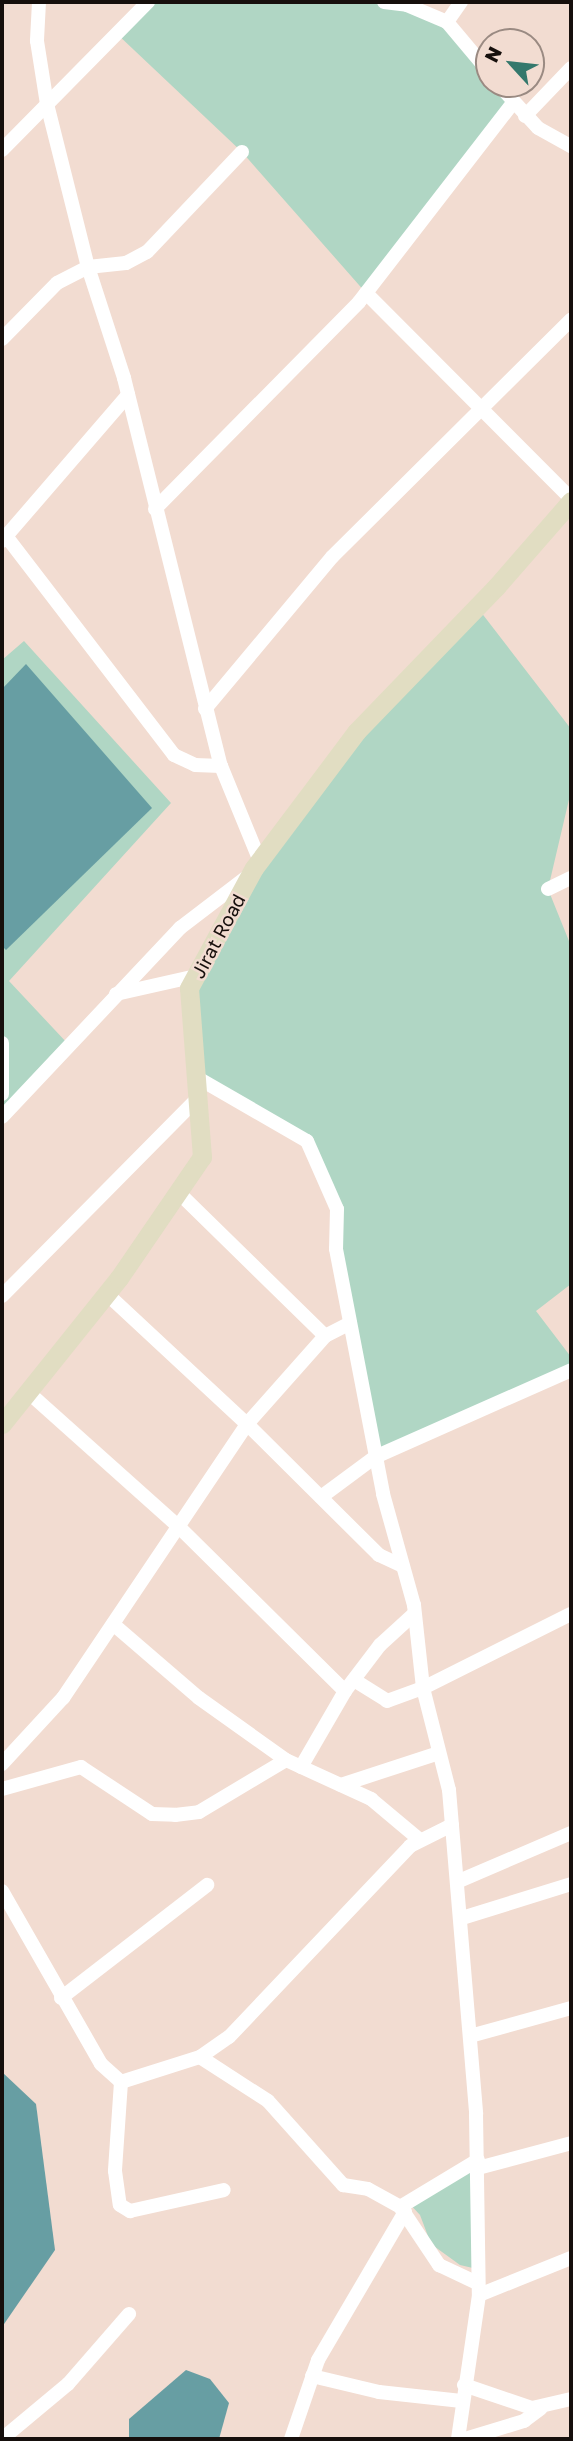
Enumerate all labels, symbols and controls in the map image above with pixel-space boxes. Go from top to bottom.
north arrow [475,28,545,98]
text: N [479,42,506,66]
street label: Jirat Road [186,890,250,982]

